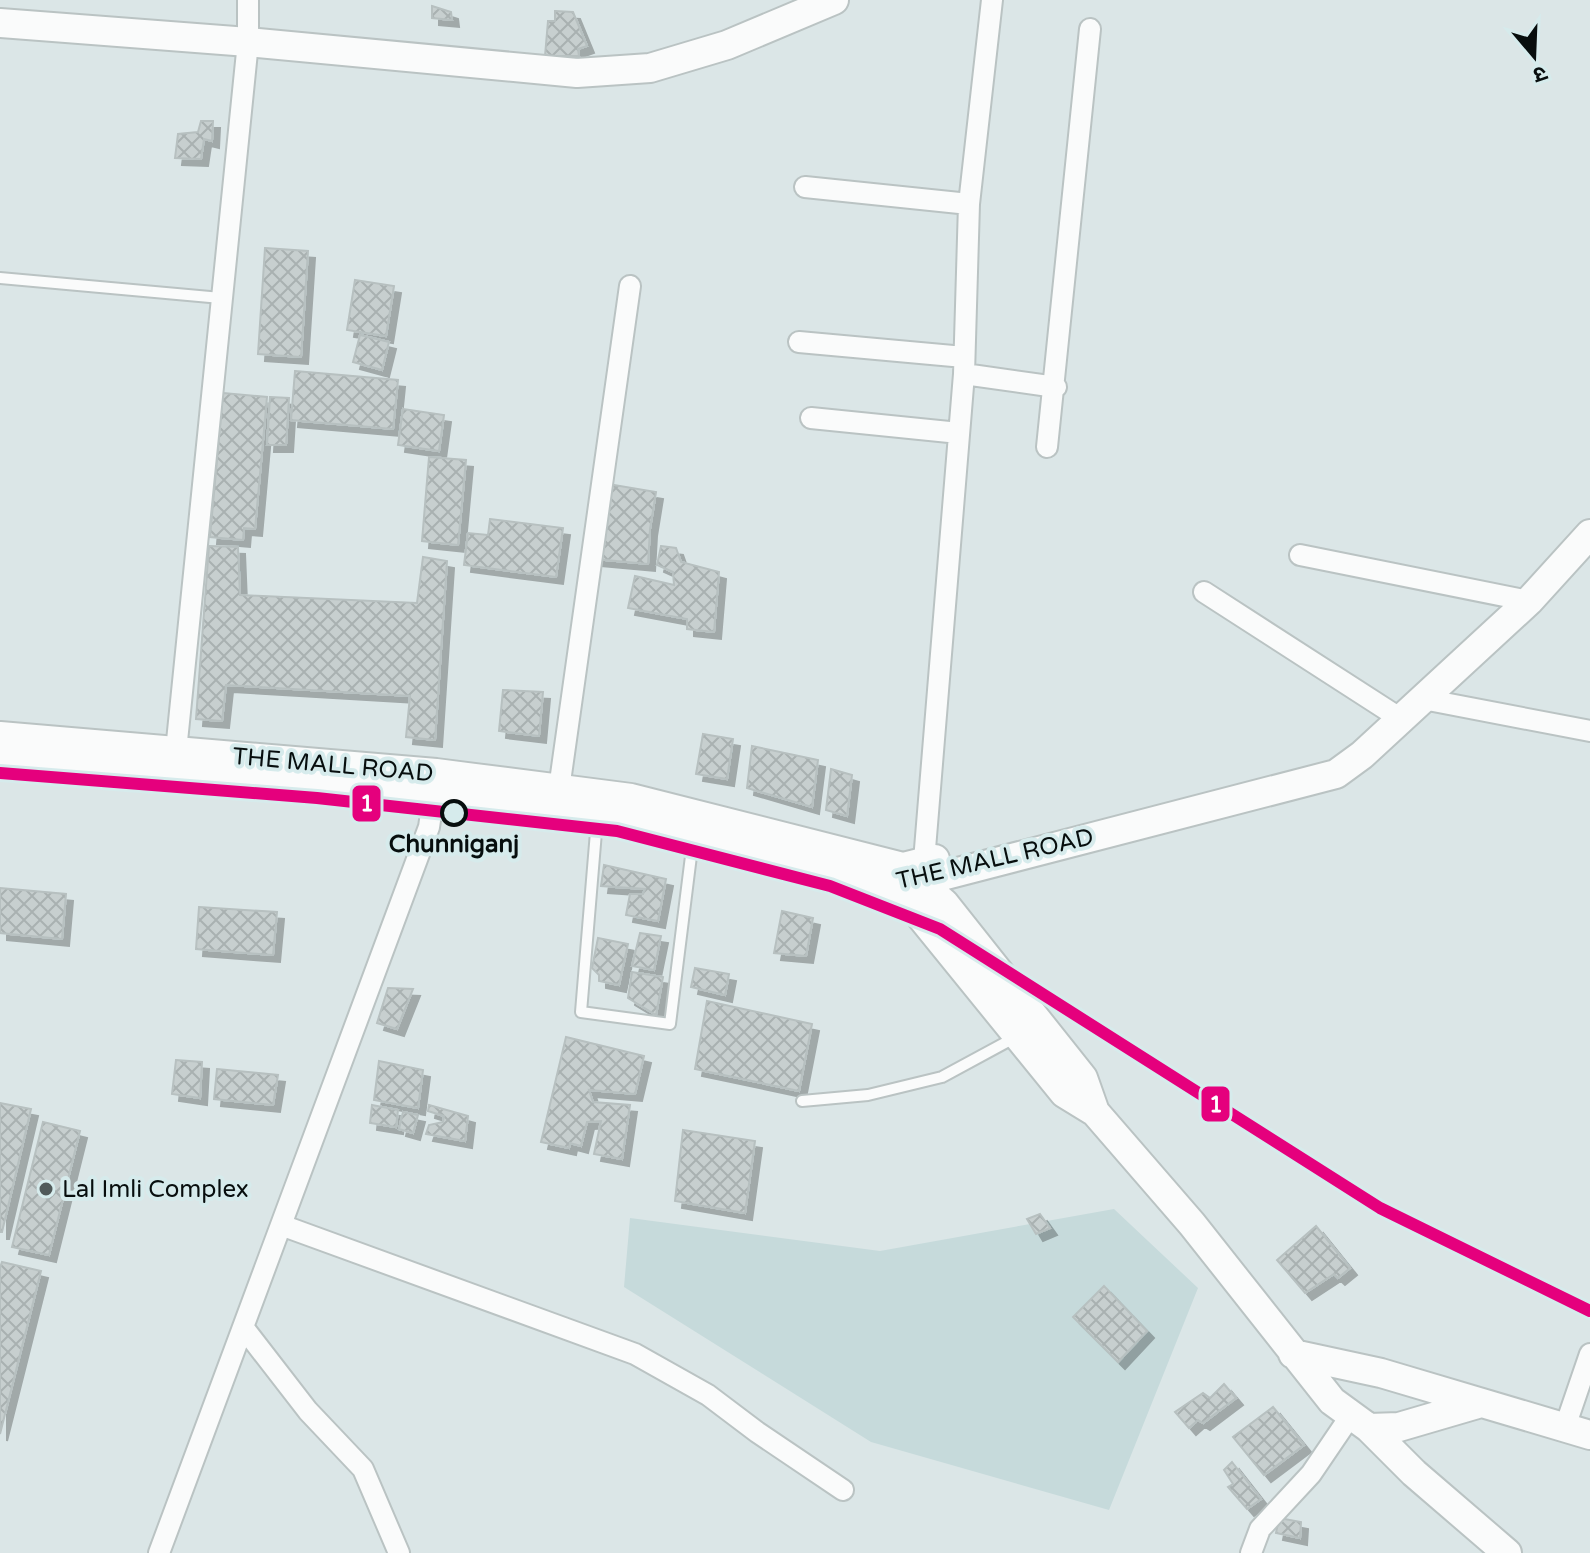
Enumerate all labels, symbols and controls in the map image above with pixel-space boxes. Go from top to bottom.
north arrow [1494,16,1574,96]
text: उ [1529,60,1551,89]
street label: THE MALL ROAD [231,742,435,788]
line badge: 1 [351,784,382,823]
text: 1 [360,791,374,817]
marker: Chunniganj [441,800,467,826]
street label: THE MALL ROAD [894,822,1096,896]
place label: Chunniganj [389,830,519,859]
line badge: 1 [1200,1085,1231,1123]
text: 1 [1209,1092,1223,1118]
place label: Lal Imli Complex [62,1175,249,1204]
marker: Lal Imli Complex [37,1180,55,1198]

